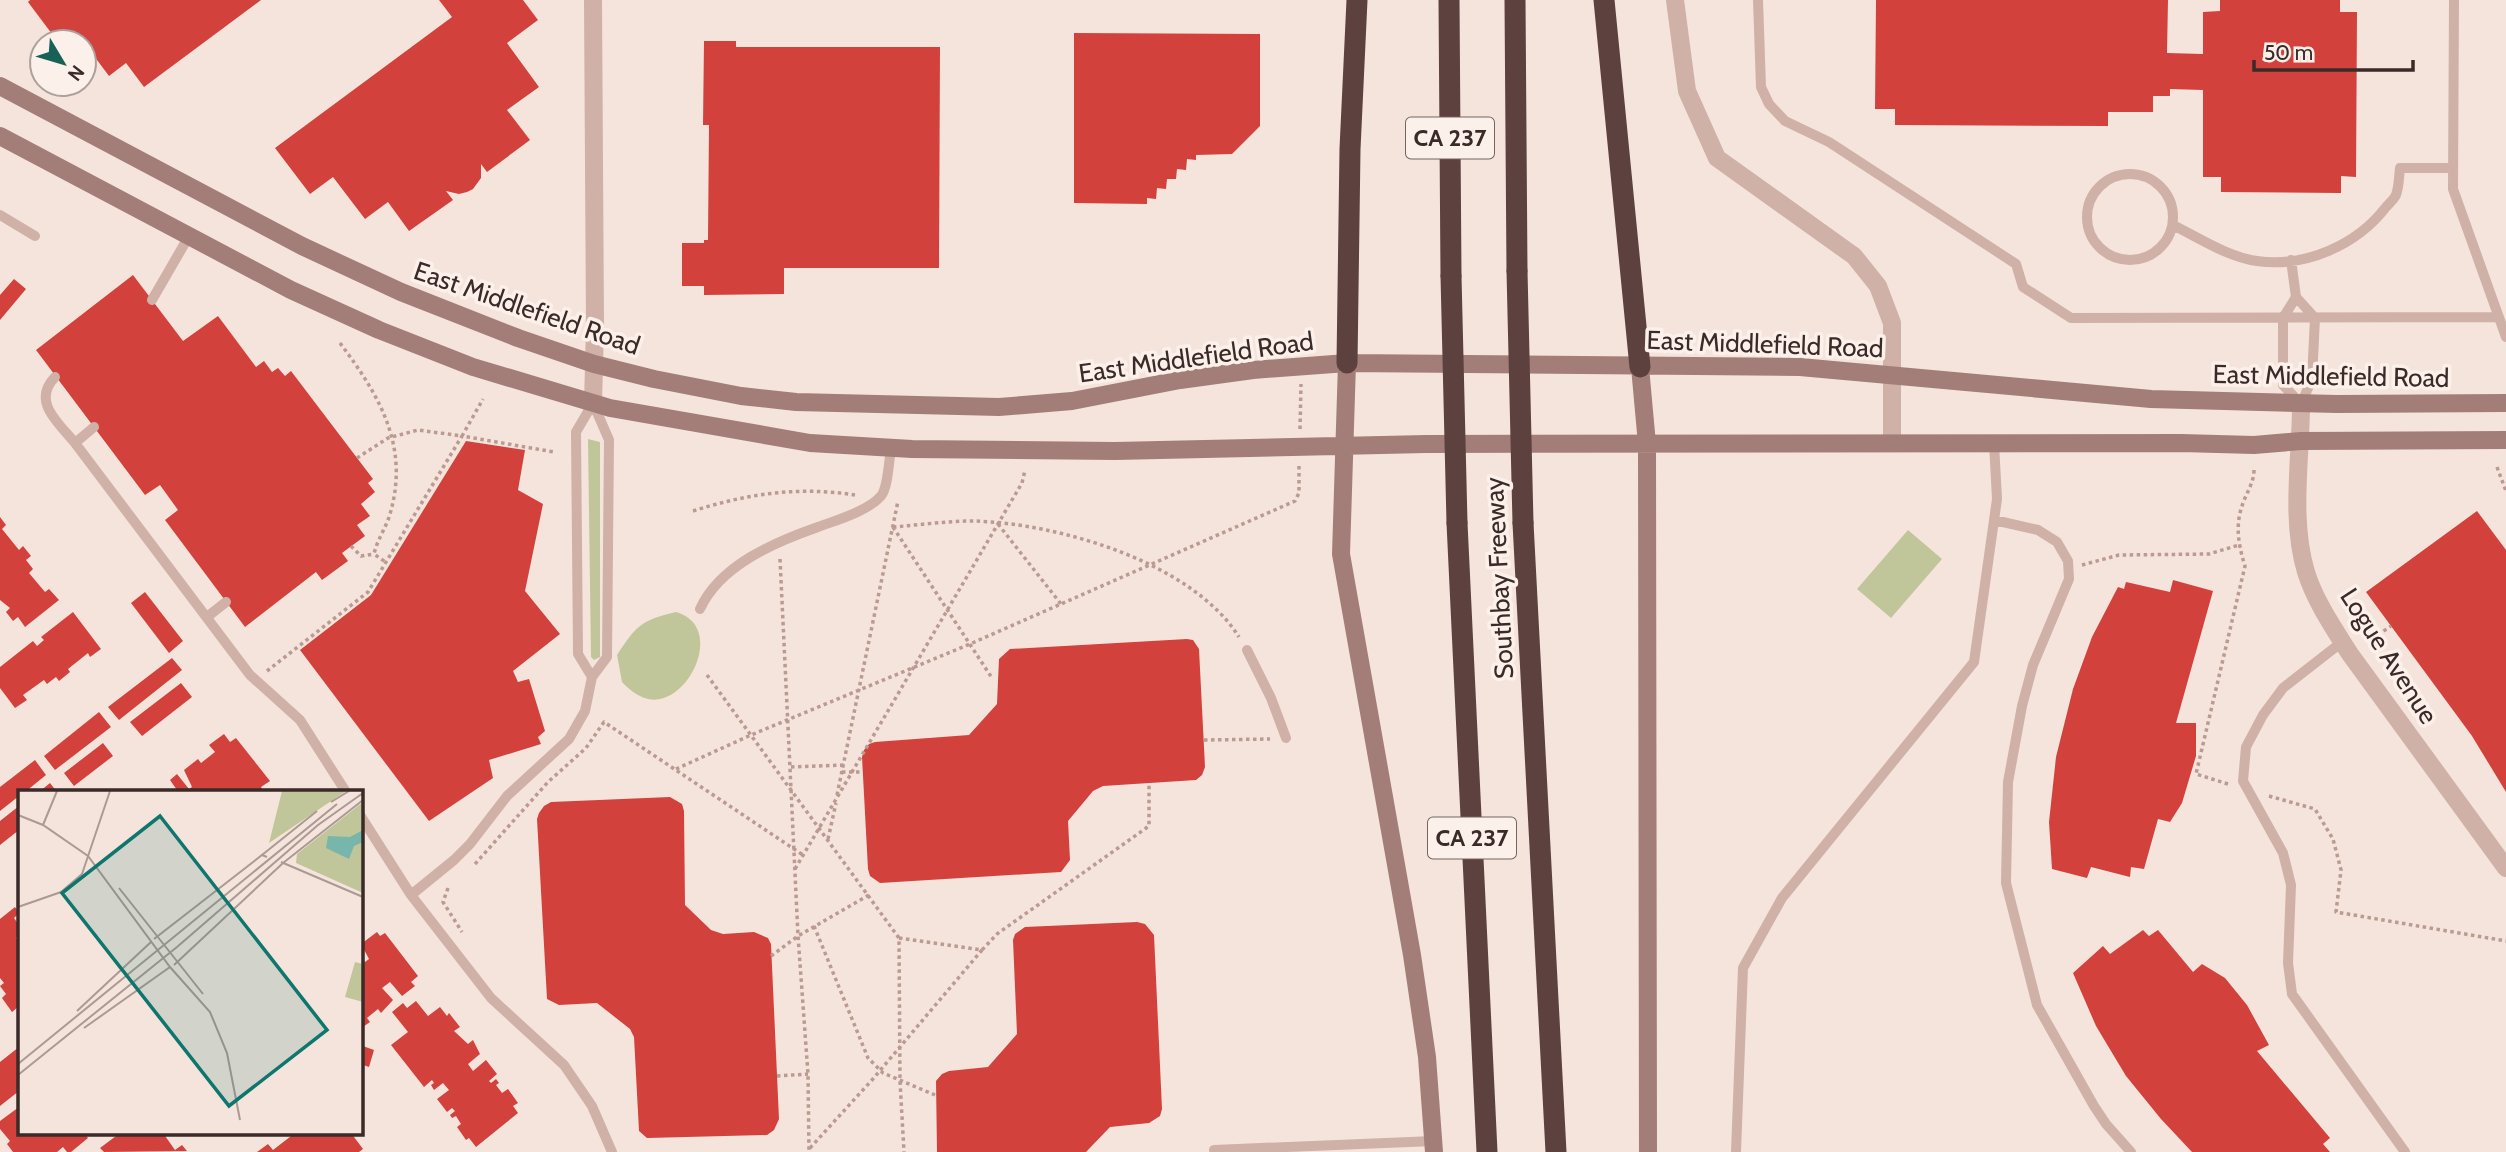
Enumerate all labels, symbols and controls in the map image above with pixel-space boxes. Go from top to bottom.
north arrow [28,28,98,98]
scale bar [2254,28,2413,72]
text: 50 m [2264,40,2313,65]
text: N [63,61,89,86]
road number: CA 237 [1406,118,1494,158]
street label: East Middlefield Road [410,254,644,362]
street label: East Middlefield Road [1646,324,1884,364]
street label: East Middlefield Road [1076,325,1316,389]
street label: East Middlefield Road [2212,358,2450,394]
street label: Southbay Freeway [1478,476,1520,680]
street label: Logue Avenue [2333,582,2445,730]
inset map [18,790,362,1134]
road number: CA 237 [1428,818,1516,858]

